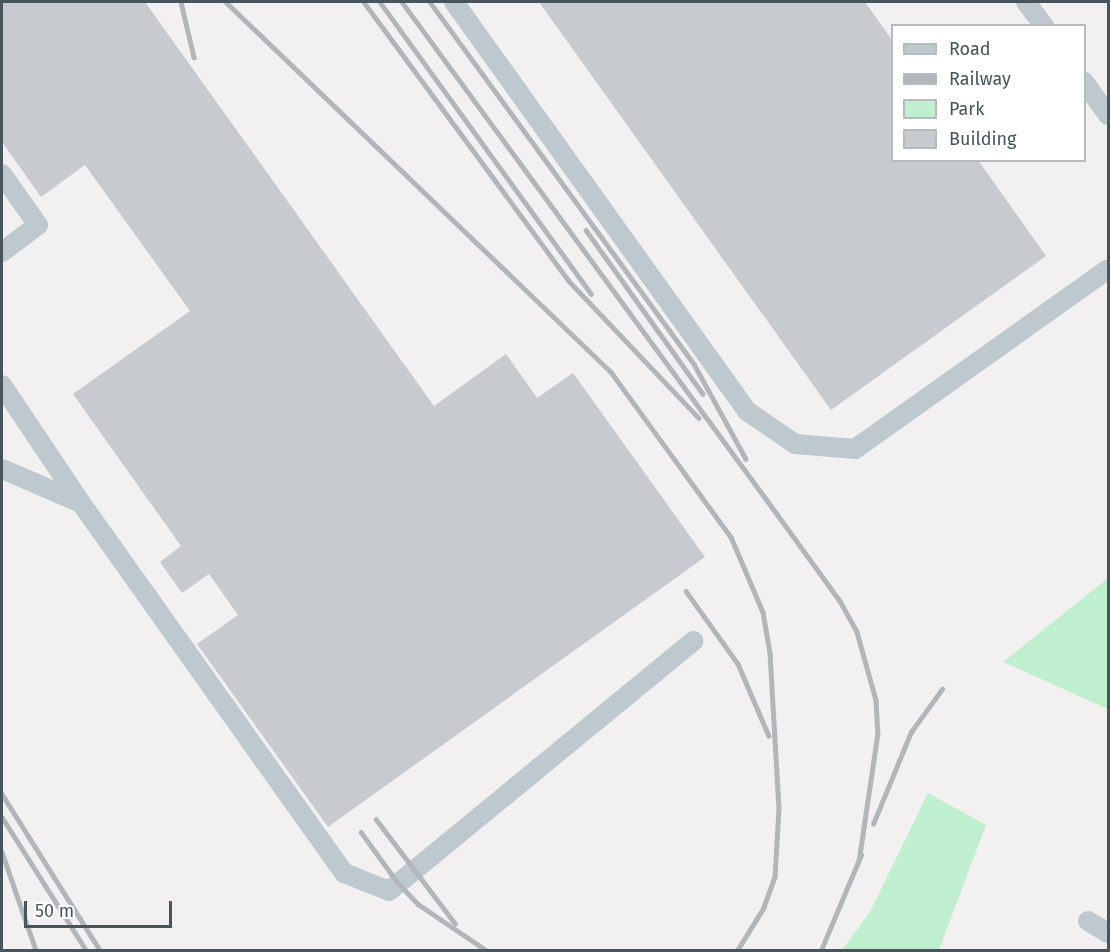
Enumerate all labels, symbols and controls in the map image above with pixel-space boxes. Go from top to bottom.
legend [891,24,1086,162]
text: Road [949,38,991,60]
text: Railway [949,68,1011,90]
text: Park [949,98,984,120]
text: Building [949,128,1016,150]
scale bar [27,889,176,927]
text: 50 m [35,900,74,922]

